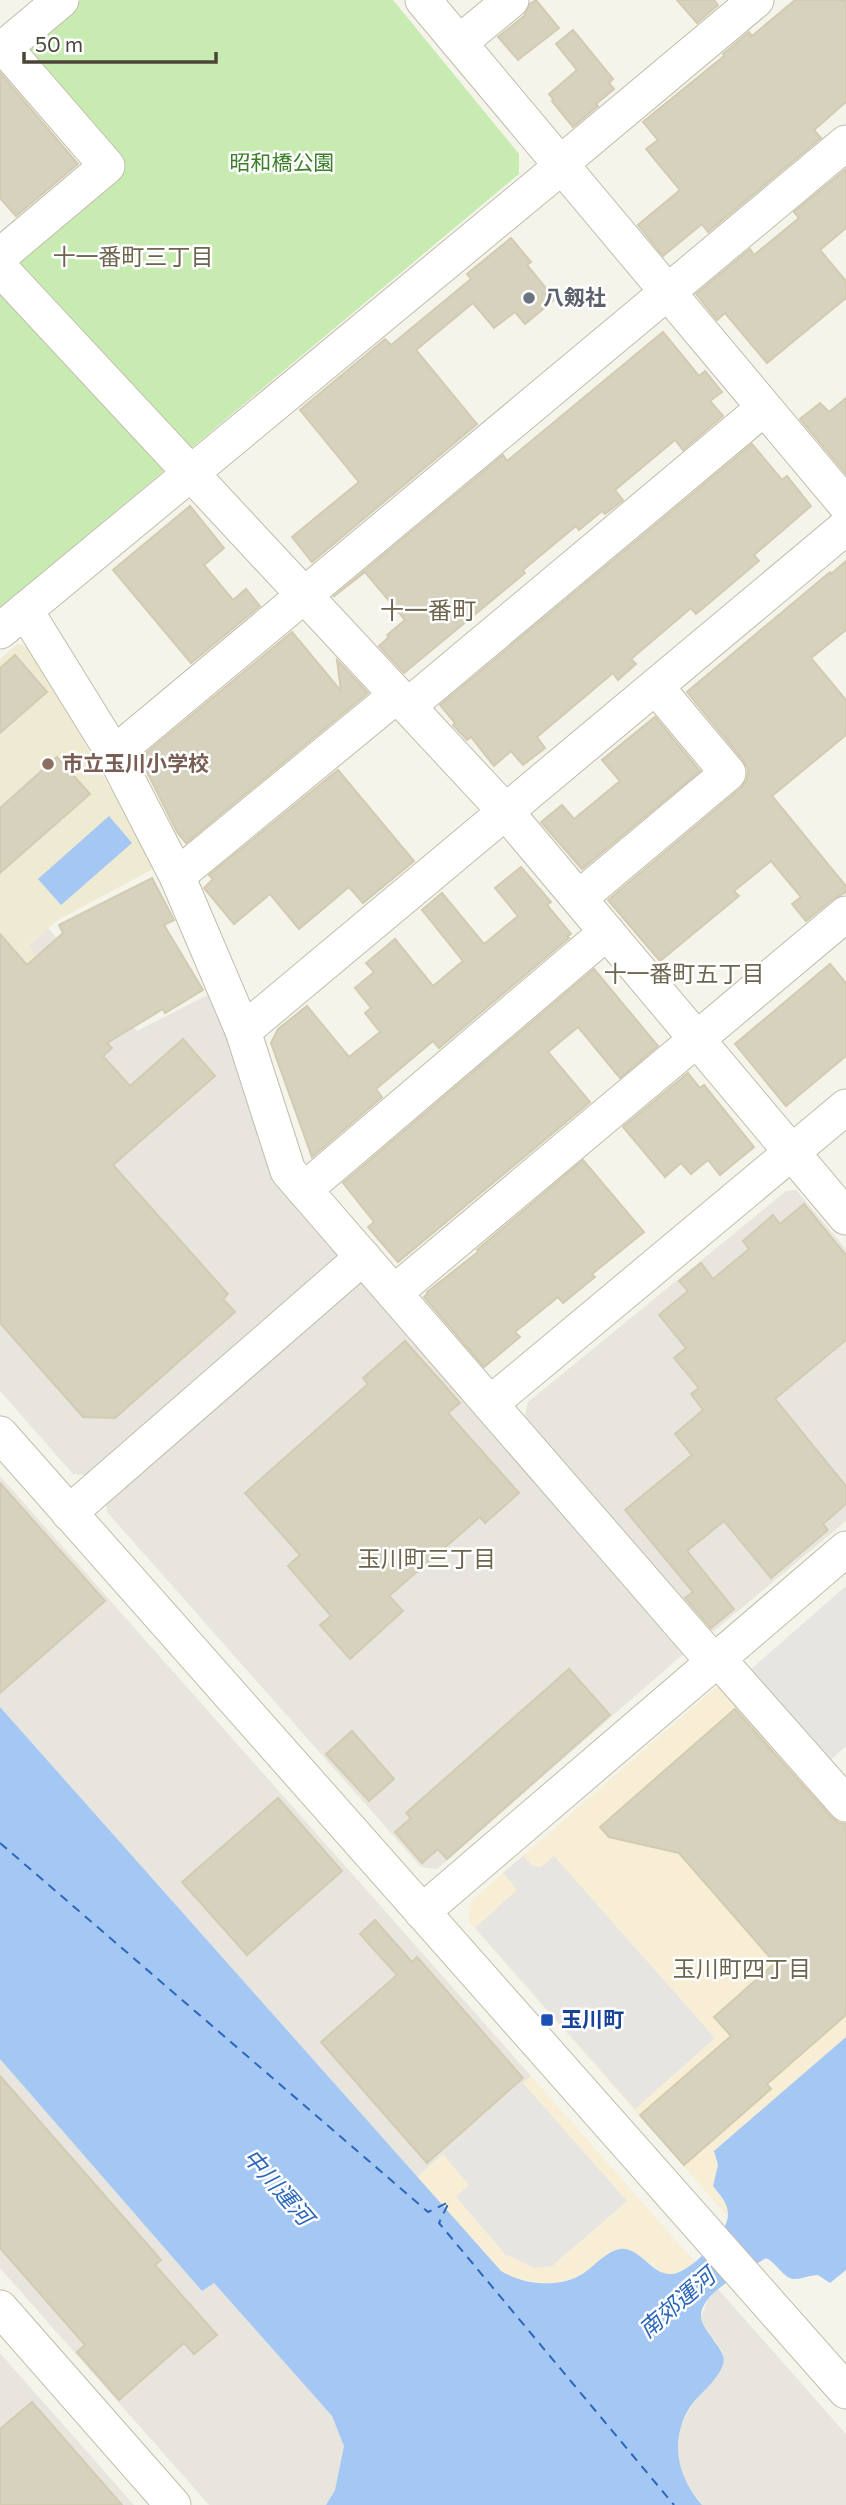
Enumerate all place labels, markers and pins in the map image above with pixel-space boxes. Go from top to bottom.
place label: 八剱社 [543,284,606,309]
marker: 八剱社 [521,290,537,306]
place label: 市立玉川小学校 [62,750,209,775]
marker: 市立玉川小学校 [40,756,56,772]
place label: 玉川町 [561,2006,624,2031]
marker: 玉川町 [539,2012,555,2028]

